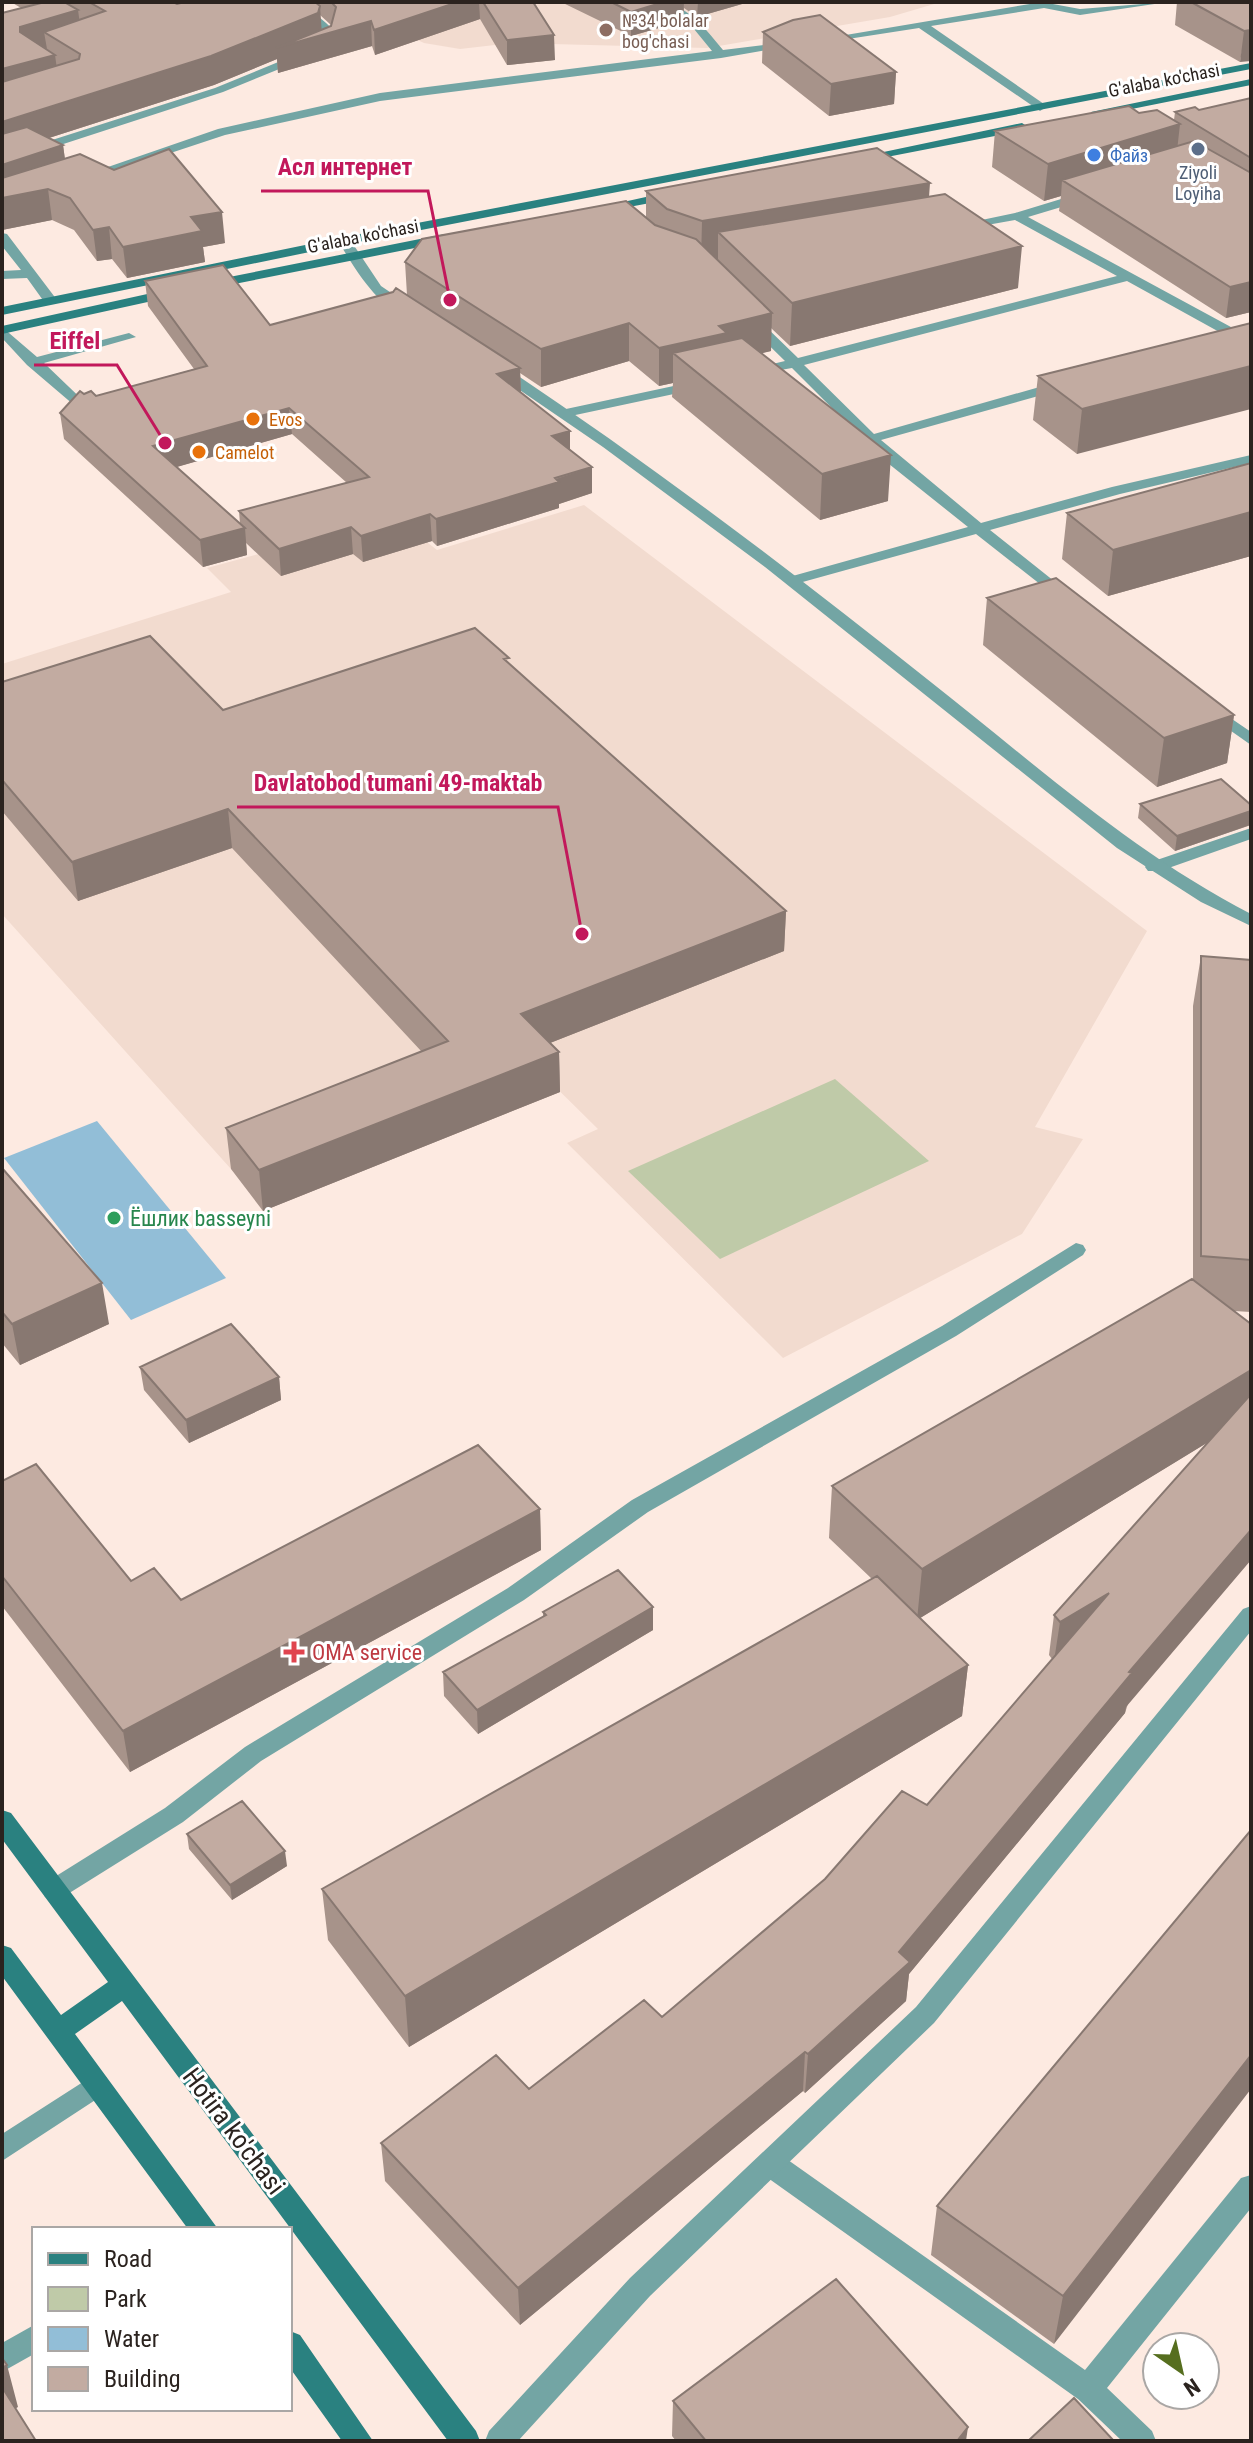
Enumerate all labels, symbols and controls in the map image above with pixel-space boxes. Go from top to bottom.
place label: №34 bolalar bog'chasi [622,10,709,52]
marker: №34 bolalar bog'chasi [597,21,615,39]
street label: G'alaba ko'chasi [1107,59,1221,101]
marker: Ziyoli Loyiha [1189,140,1207,158]
callout: Асл интернет [261,143,428,191]
place label: Файз [1110,145,1148,166]
marker: Файз [1085,146,1103,164]
text: Асл интернет [278,153,412,181]
place label: Ziyoli Loyiha [1175,162,1221,204]
street label: G'alaba ko'chasi [306,215,420,257]
callout: Eiffel [34,317,117,365]
text: Eiffel [50,327,100,355]
place label: Evos [269,409,303,430]
marker: Evos [244,410,262,428]
place label: Camelot [215,442,274,463]
marker: Camelot [190,443,208,461]
callout: Davlatobod tumani 49-maktab [237,759,558,807]
text: Davlatobod tumani 49-maktab [254,769,542,797]
place label: Ёшлик basseyni [130,1206,271,1231]
marker: Ёшлик basseyni [105,1209,123,1227]
place label: OMA service [312,1640,422,1665]
marker: OMA service [283,1641,305,1663]
street label: Hotira ko'chasi [177,2062,291,2200]
legend [32,2227,292,2411]
text: Road [104,2245,152,2273]
text: Park [104,2285,147,2313]
text: Water [104,2325,159,2353]
north arrow [1141,2331,1221,2411]
text: Building [104,2365,181,2393]
text: N [1179,2373,1204,2401]

